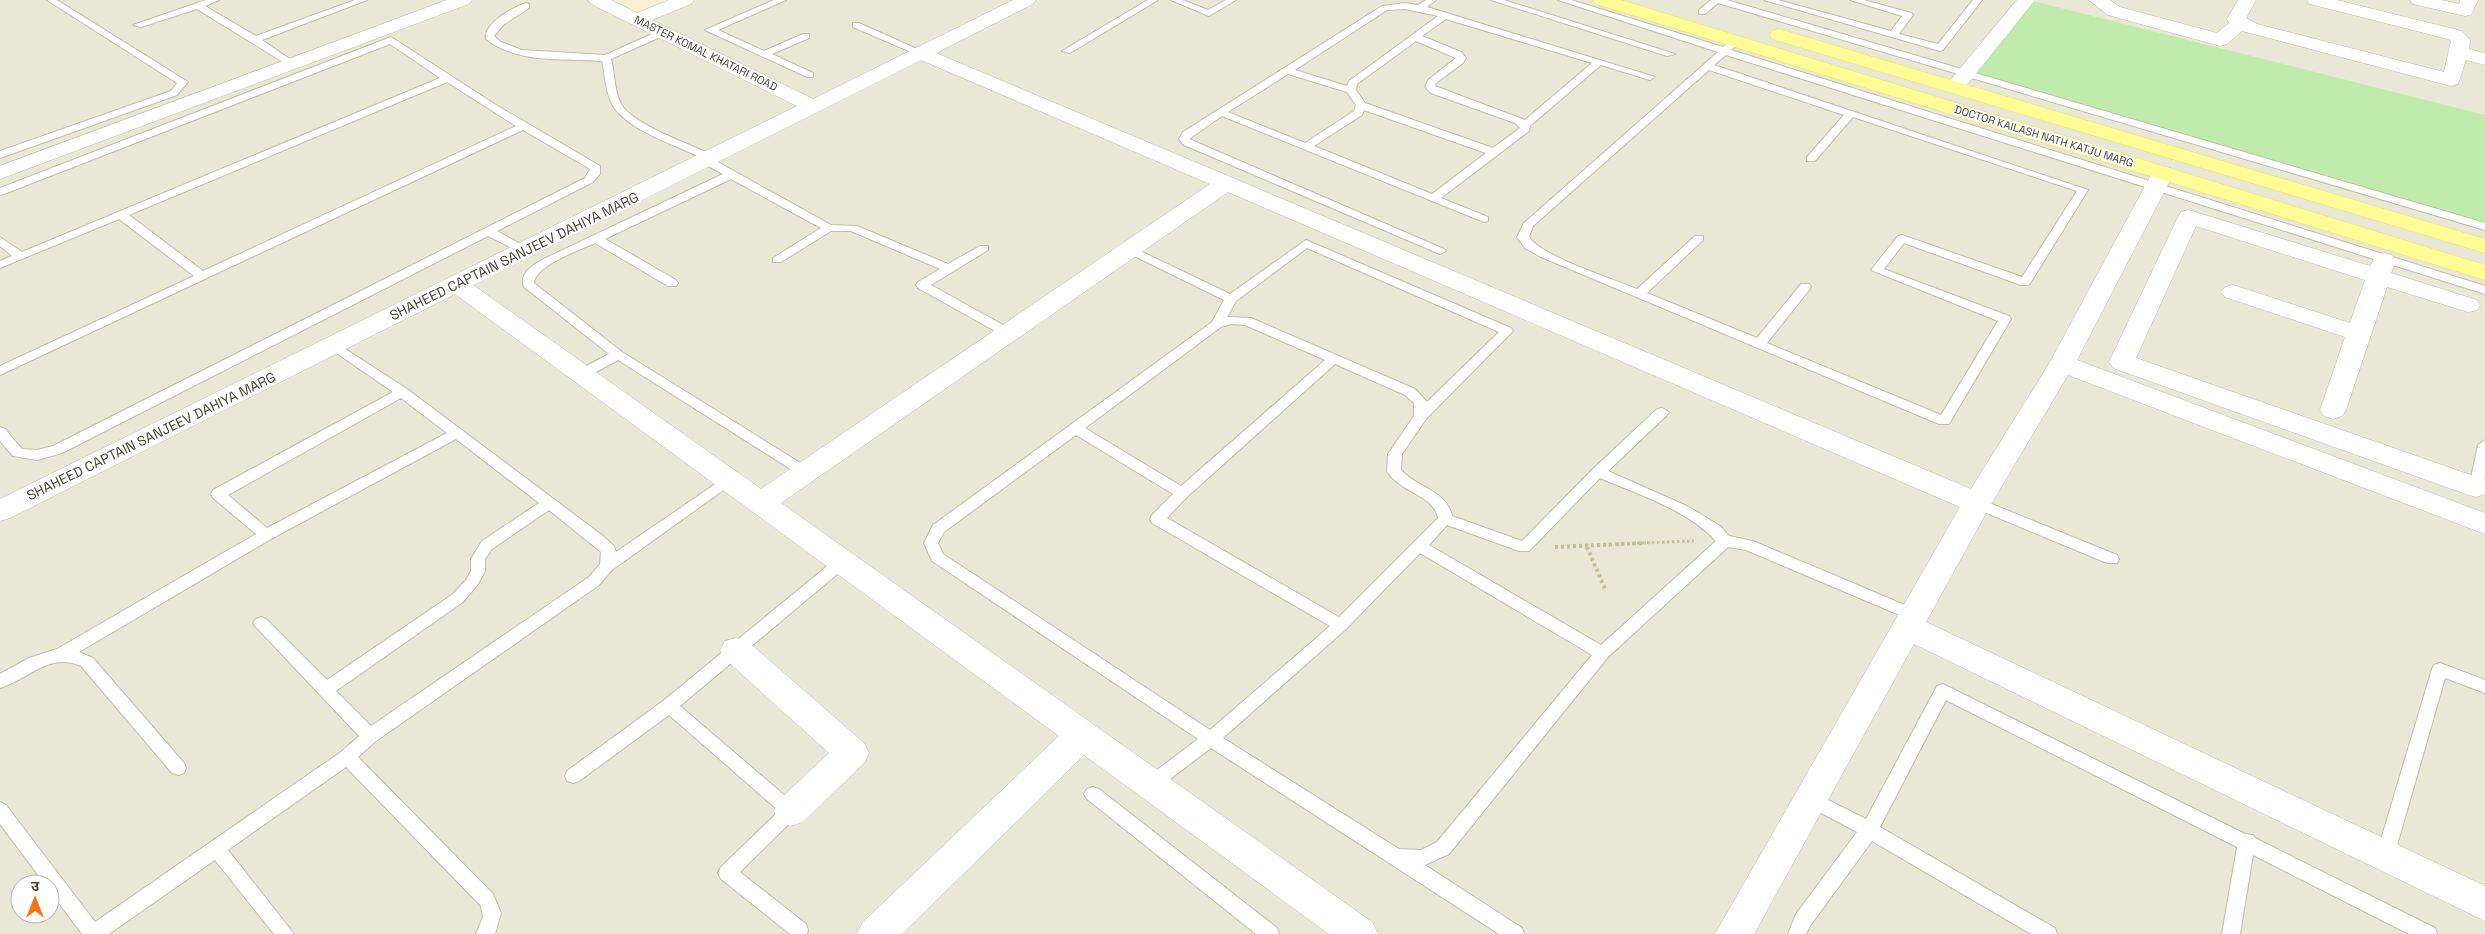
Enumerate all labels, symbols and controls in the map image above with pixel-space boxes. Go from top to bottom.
street label: MASTER KOMAL KHATARI ROAD [632,12,780,94]
street label: DOCTOR KAILASH NATH KATJU MARG [1953,102,2135,170]
street label: SHAHEED CAPTAIN SANJEEV DAHIYA MARG [387,188,641,324]
street label: SHAHEED CAPTAIN SANJEEV DAHIYA MARG [24,368,278,504]
north arrow [10,874,60,924]
text: उ [31,877,40,895]

